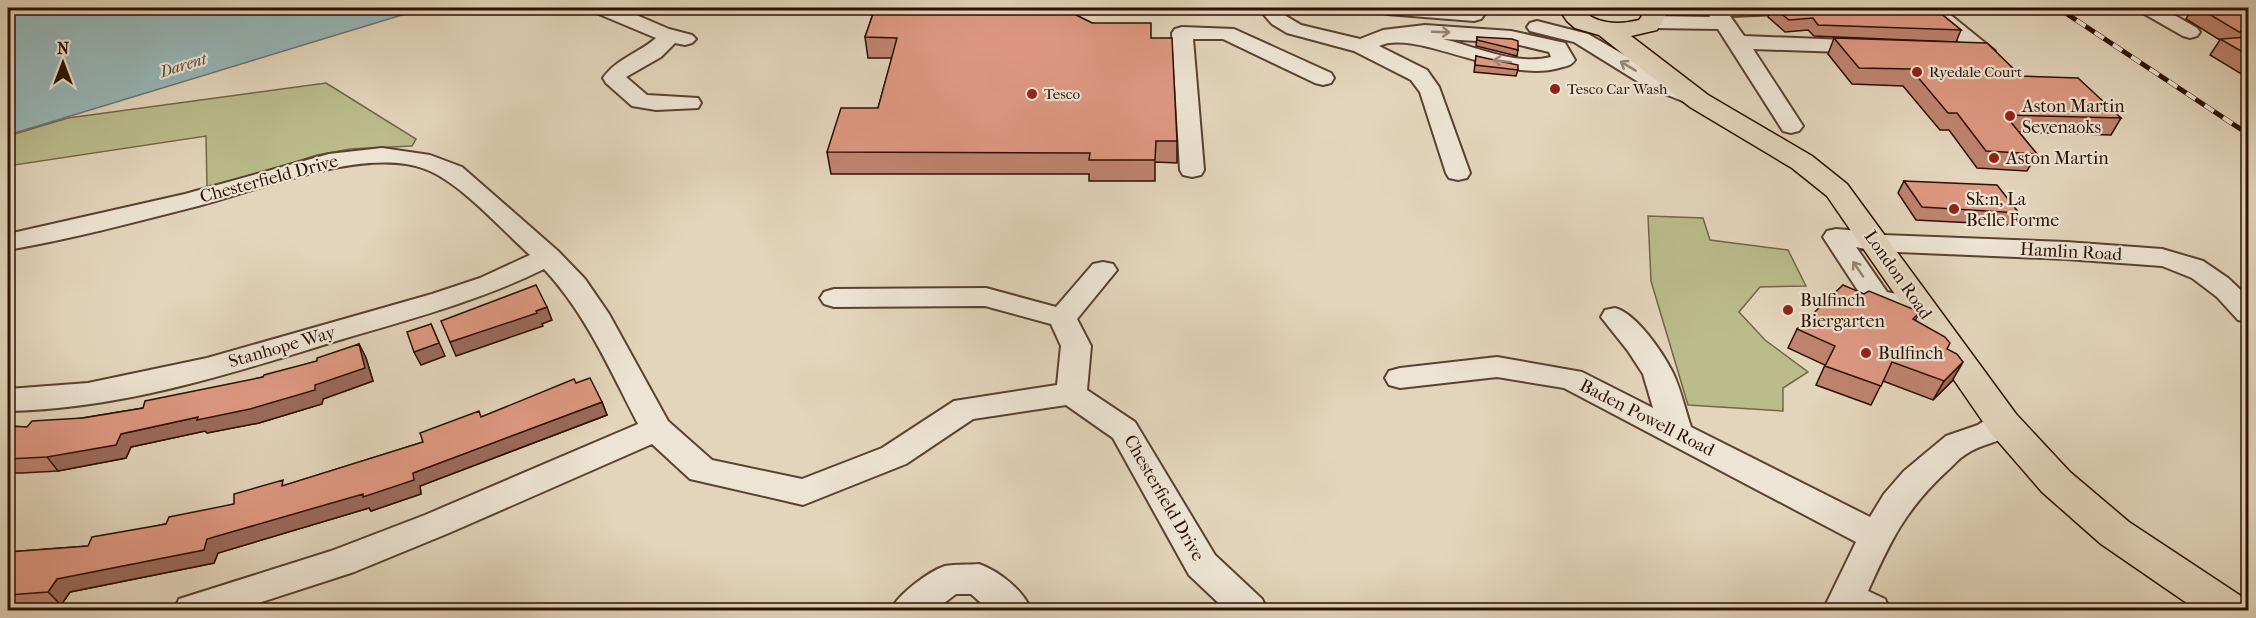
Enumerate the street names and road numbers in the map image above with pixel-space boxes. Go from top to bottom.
street label: Chesterfield Drive [198,150,340,208]
street label: London Road [1860,227,1936,324]
street label: Hamlin Road [2019,239,2123,265]
street label: Stanhope Way [226,321,339,372]
street label: Baden Powell Road [1576,375,1718,461]
street label: Chesterfield Drive [1119,431,1209,565]

